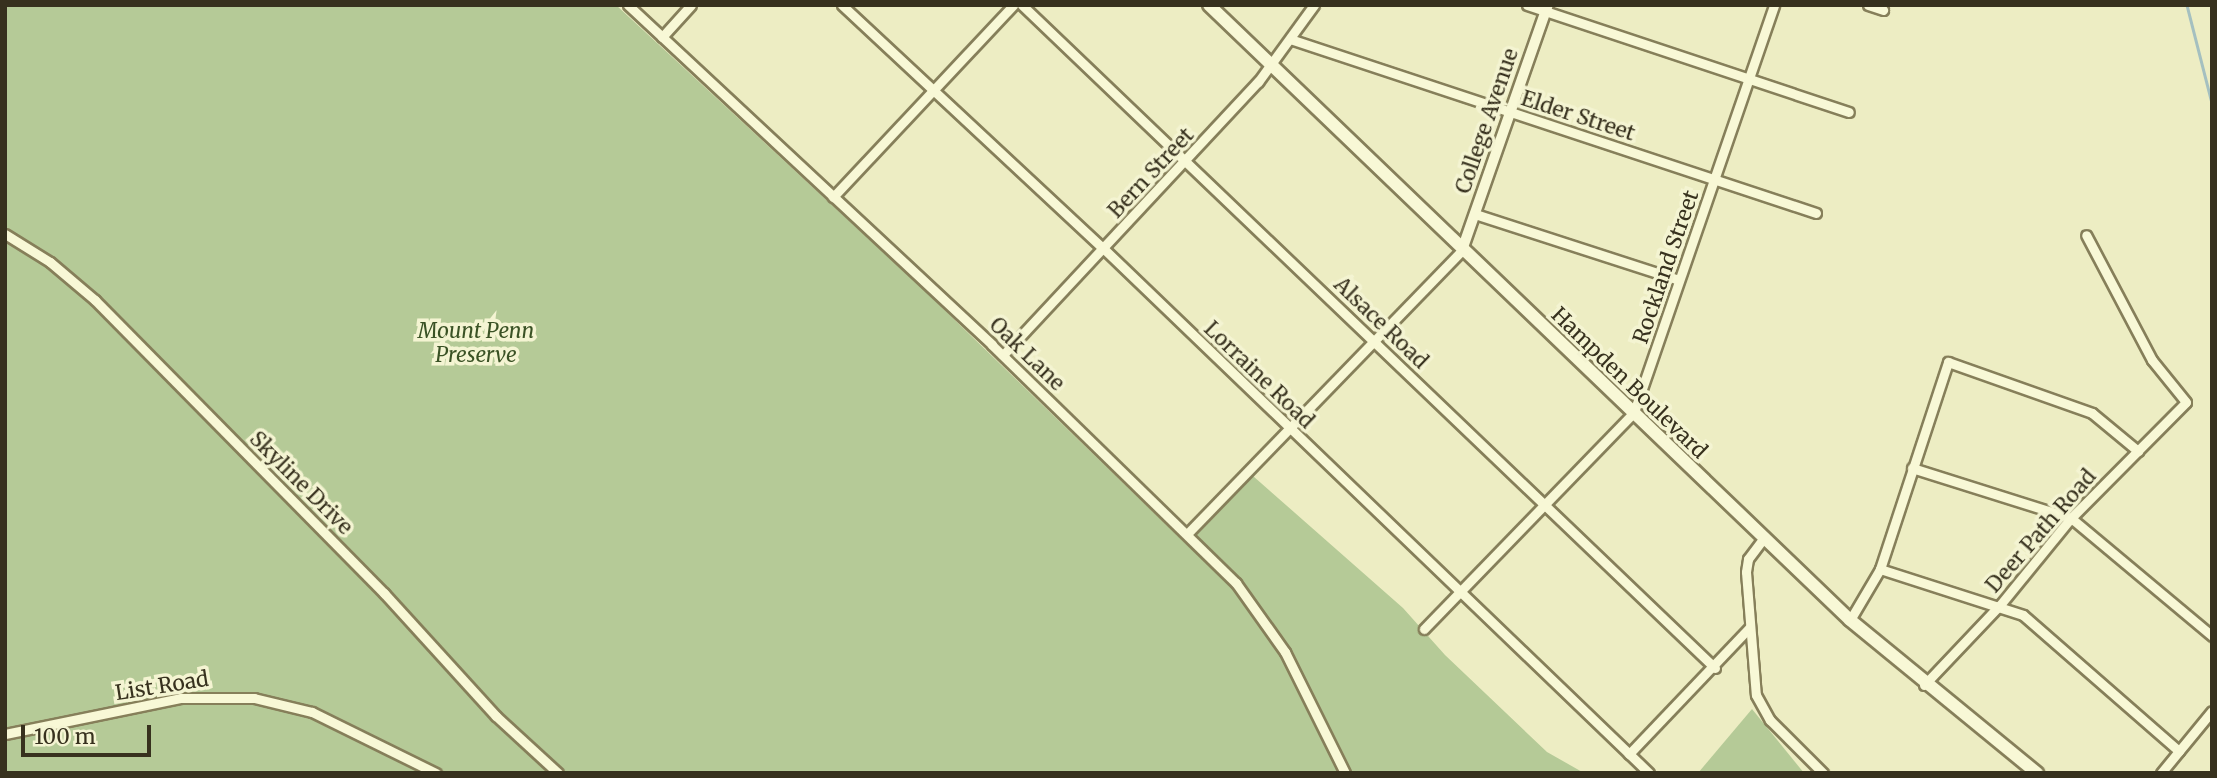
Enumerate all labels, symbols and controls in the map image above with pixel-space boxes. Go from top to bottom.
street label: College Avenue [1450,45,1524,197]
street label: Elder Street [1518,86,1638,146]
street label: Bern Street [1103,123,1199,223]
street label: Rockland Street [1628,187,1704,347]
street label: Alsace Road [1329,272,1433,374]
street label: Hampden Boulevard [1546,302,1712,464]
street label: Oak Lane [984,312,1070,396]
street label: Lorraine Road [1199,316,1319,434]
park label: Mount Penn Preserve [418,318,534,368]
street label: Skyline Drive [244,426,358,540]
street label: Deer Path Road [1981,464,2101,598]
street label: List Road [114,666,210,706]
scale bar [24,712,154,756]
text: 100 m [34,723,96,750]

